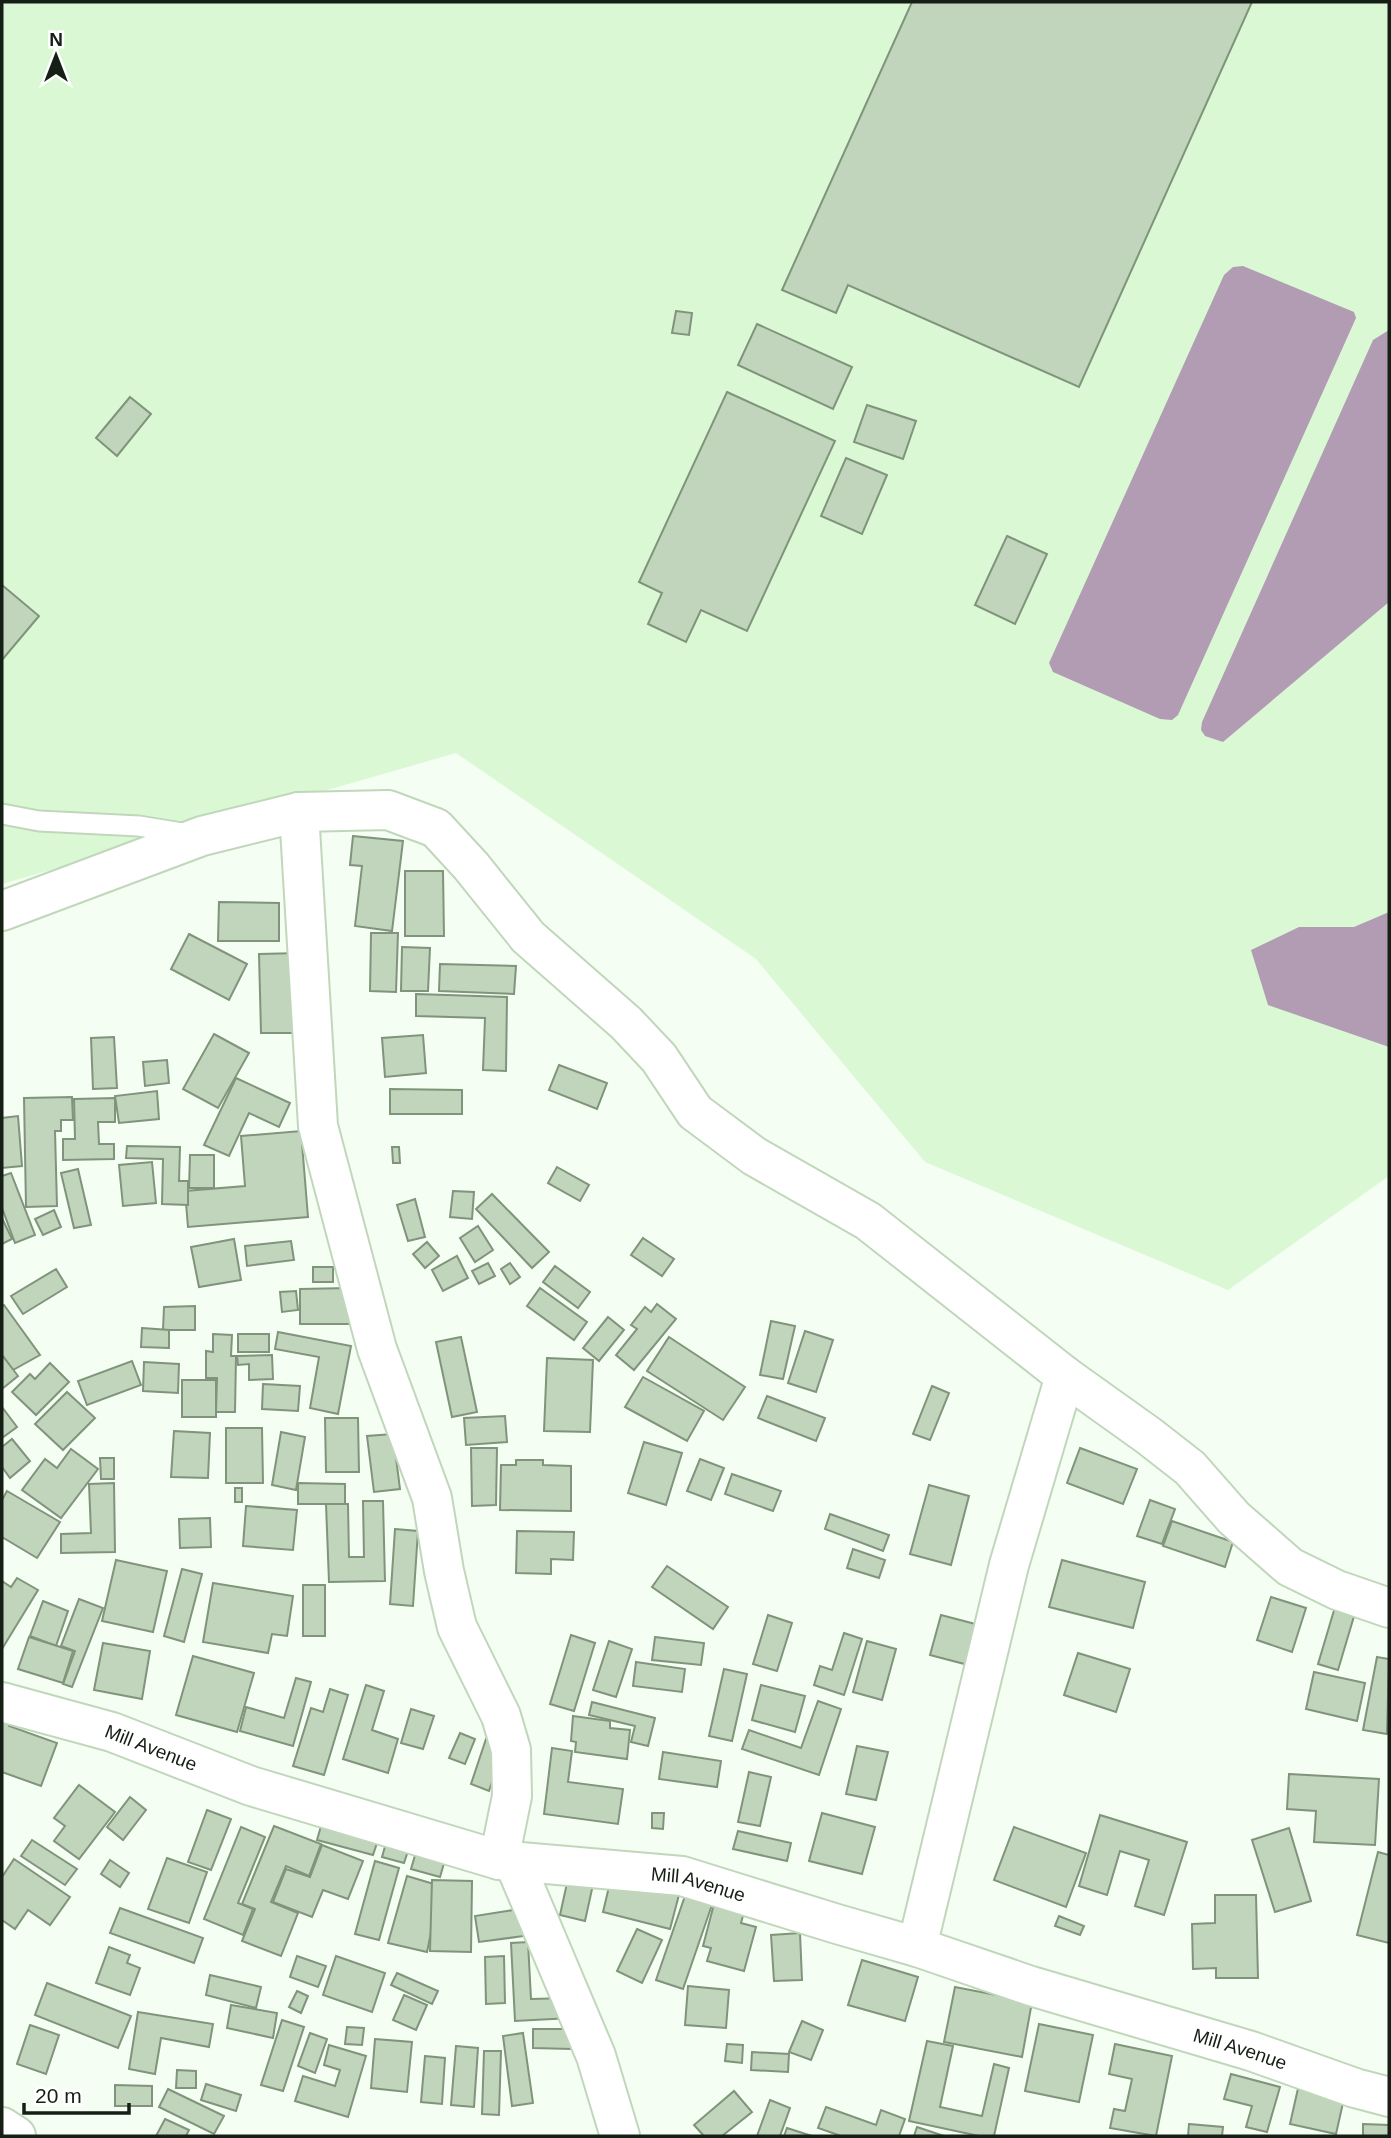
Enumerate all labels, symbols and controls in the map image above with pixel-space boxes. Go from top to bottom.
north arrow [21,21,91,91]
text: N [49,29,63,50]
street label: Mill Avenue [102,1720,200,1775]
street label: Mill Avenue [650,1863,748,1906]
street label: Mill Avenue [1191,2025,1290,2074]
scale bar [24,2072,130,2116]
text: 20 m [35,2084,82,2107]

